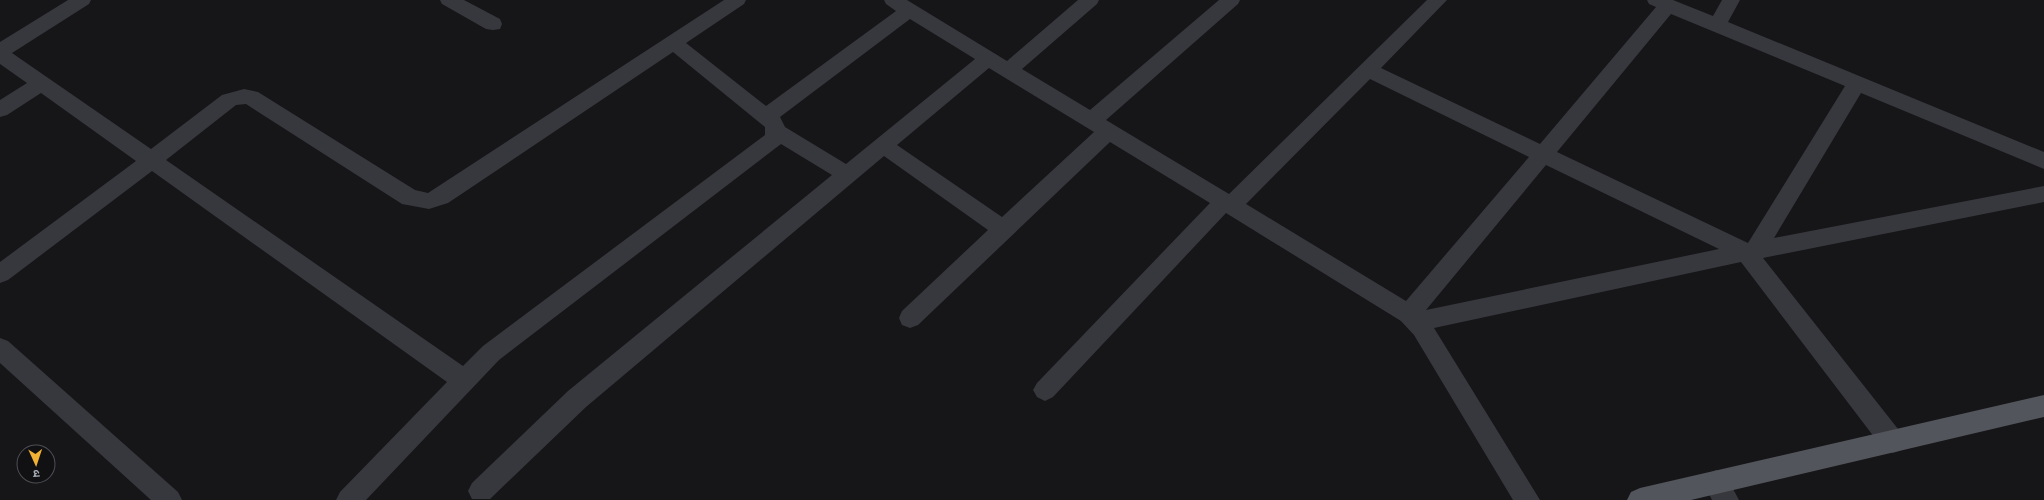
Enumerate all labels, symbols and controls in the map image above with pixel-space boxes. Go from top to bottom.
north arrow [16,444,56,484]
text: उ [32,468,40,480]

